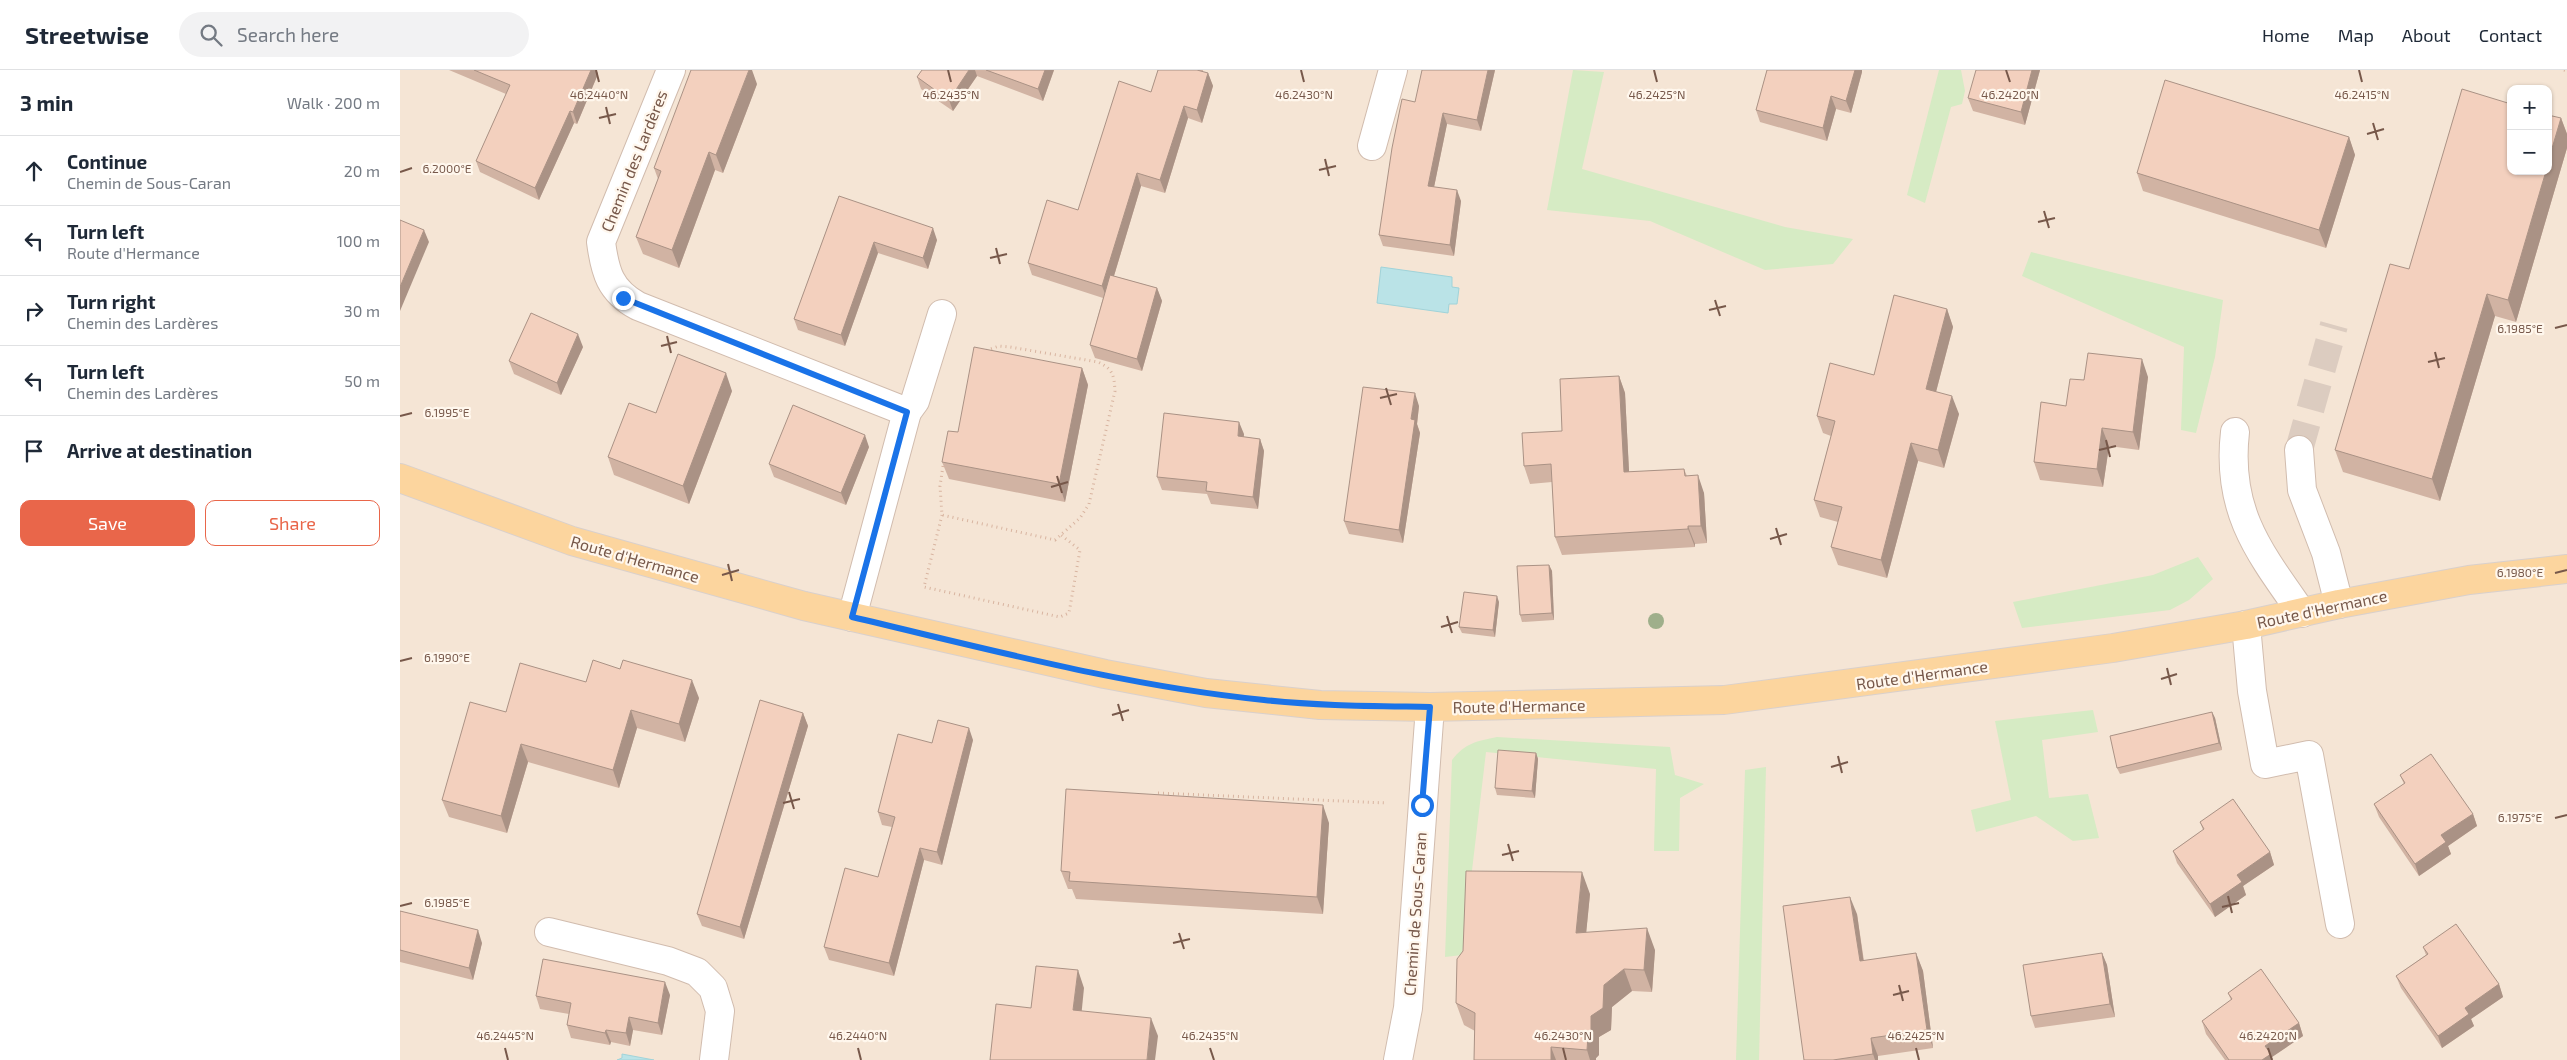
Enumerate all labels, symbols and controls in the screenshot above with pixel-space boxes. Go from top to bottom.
search box [179,12,529,57]
text: Streetwise [25,20,149,49]
icon: search [197,21,225,49]
text: Search here [237,23,339,46]
text: Home [2262,24,2310,46]
text: Map [2338,24,2374,46]
text: About [2402,24,2451,46]
text: Contact [2479,24,2542,46]
map controls [2507,85,2552,175]
button: + [2507,85,2552,130]
text: 46.2440°N [570,87,628,101]
street label: Chemin des Lardères [596,87,671,234]
text: 46.2435°N [922,87,980,101]
text: 46.2430°N [1275,87,1333,101]
text: 46.2425°N [1628,87,1686,101]
text: 46.2420°N [1981,87,2039,101]
text: 46.2415°N [2334,87,2390,101]
text: 3 min [20,90,73,115]
text: Walk · 200 m [287,93,380,112]
button: − [2507,130,2552,175]
text: Continue [67,150,147,173]
icon: ahead [20,157,48,185]
text: 20 m [344,161,380,180]
text: 6.2000°E [422,161,472,175]
text: Chemin de Sous-Caran [67,173,231,192]
text: Turn left [67,220,144,243]
icon: left [20,227,48,255]
text: 100 m [337,231,380,250]
text: Route d'Hermance [67,243,200,262]
route end [612,287,635,310]
text: Turn right [67,290,155,313]
icon: right [20,297,48,325]
text: 30 m [344,301,380,320]
text: Chemin des Lardères [67,313,218,332]
text: 6.1985°E [2497,321,2543,335]
text: Turn left [67,360,144,383]
icon: left [20,367,48,395]
text: 50 m [344,371,380,390]
text: Chemin des Lardères [67,383,218,402]
text: 6.1995°E [424,405,470,419]
icon: arrive [20,437,48,465]
text: Arrive at destination [67,439,252,462]
button: Save [20,500,195,546]
button: Share [205,500,380,546]
street label: Route d'Hermance [569,531,702,586]
text: 6.1980°E [2497,565,2543,579]
street label: Route d'Hermance [2255,585,2389,632]
text: 6.1990°E [424,650,470,664]
street label: Route d'Hermance [1855,656,1989,693]
street label: Route d'Hermance [1452,695,1586,716]
route start [1411,794,1434,817]
text: 6.1975°E [2498,810,2542,824]
street label: Chemin de Sous-Caran [1399,831,1430,996]
text: 6.1985°E [424,895,470,909]
text: 46.2445°N [476,1028,534,1042]
text: 46.2440°N [829,1028,887,1042]
text: 46.2435°N [1181,1028,1239,1042]
text: 46.2430°N [1534,1028,1592,1042]
text: 46.2425°N [1887,1028,1945,1042]
text: 46.2420°N [2239,1028,2297,1042]

